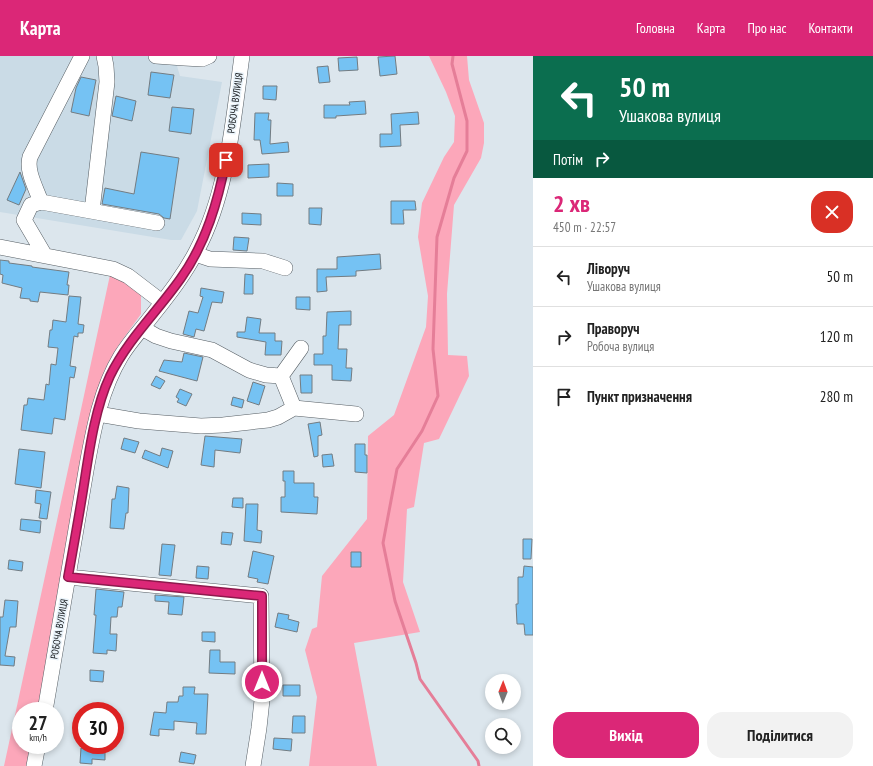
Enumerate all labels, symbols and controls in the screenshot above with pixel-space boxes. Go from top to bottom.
text: Карта [20,16,61,40]
text: Головна [636,19,675,37]
text: Карта [697,19,725,37]
text: Про нас [747,19,787,37]
text: Контакти [809,19,853,37]
text: 50 m [619,68,670,105]
street label: РОБОЧА ВУЛИЦЯ [224,72,246,134]
icon: left [553,72,605,124]
text: Ушакова вулиця [619,104,721,127]
pin [209,143,243,177]
icon: right [591,148,613,170]
icon: arrive [215,149,237,171]
text: Потім [553,150,583,169]
text: 2 хв [553,188,590,219]
button: close [811,191,853,233]
text: 450 m · 22:57 [553,219,616,236]
text: Ліворуч [587,259,630,278]
icon: left [553,266,575,288]
text: 50 m [827,267,853,286]
text: Ушакова вулиця [587,278,661,295]
text: Праворуч [587,319,640,338]
icon: right [553,326,575,348]
text: 120 m [820,327,853,346]
text: Робоча вулиця [587,338,654,355]
icon: arrive [553,386,575,408]
text: Пункт призначення [587,387,692,406]
text: 280 m [820,387,853,406]
street label: РОБОЧА ВУЛИЦЯ [47,598,71,660]
position arrow [241,661,283,703]
north arrow [485,674,521,710]
map controls [485,674,521,754]
speed limit sign: 30 [72,702,124,754]
text: 27 [28,710,48,736]
button: Вихід [553,712,699,758]
button: Поділитися [707,712,853,758]
button: search [485,718,521,754]
text: km/h [29,731,47,744]

